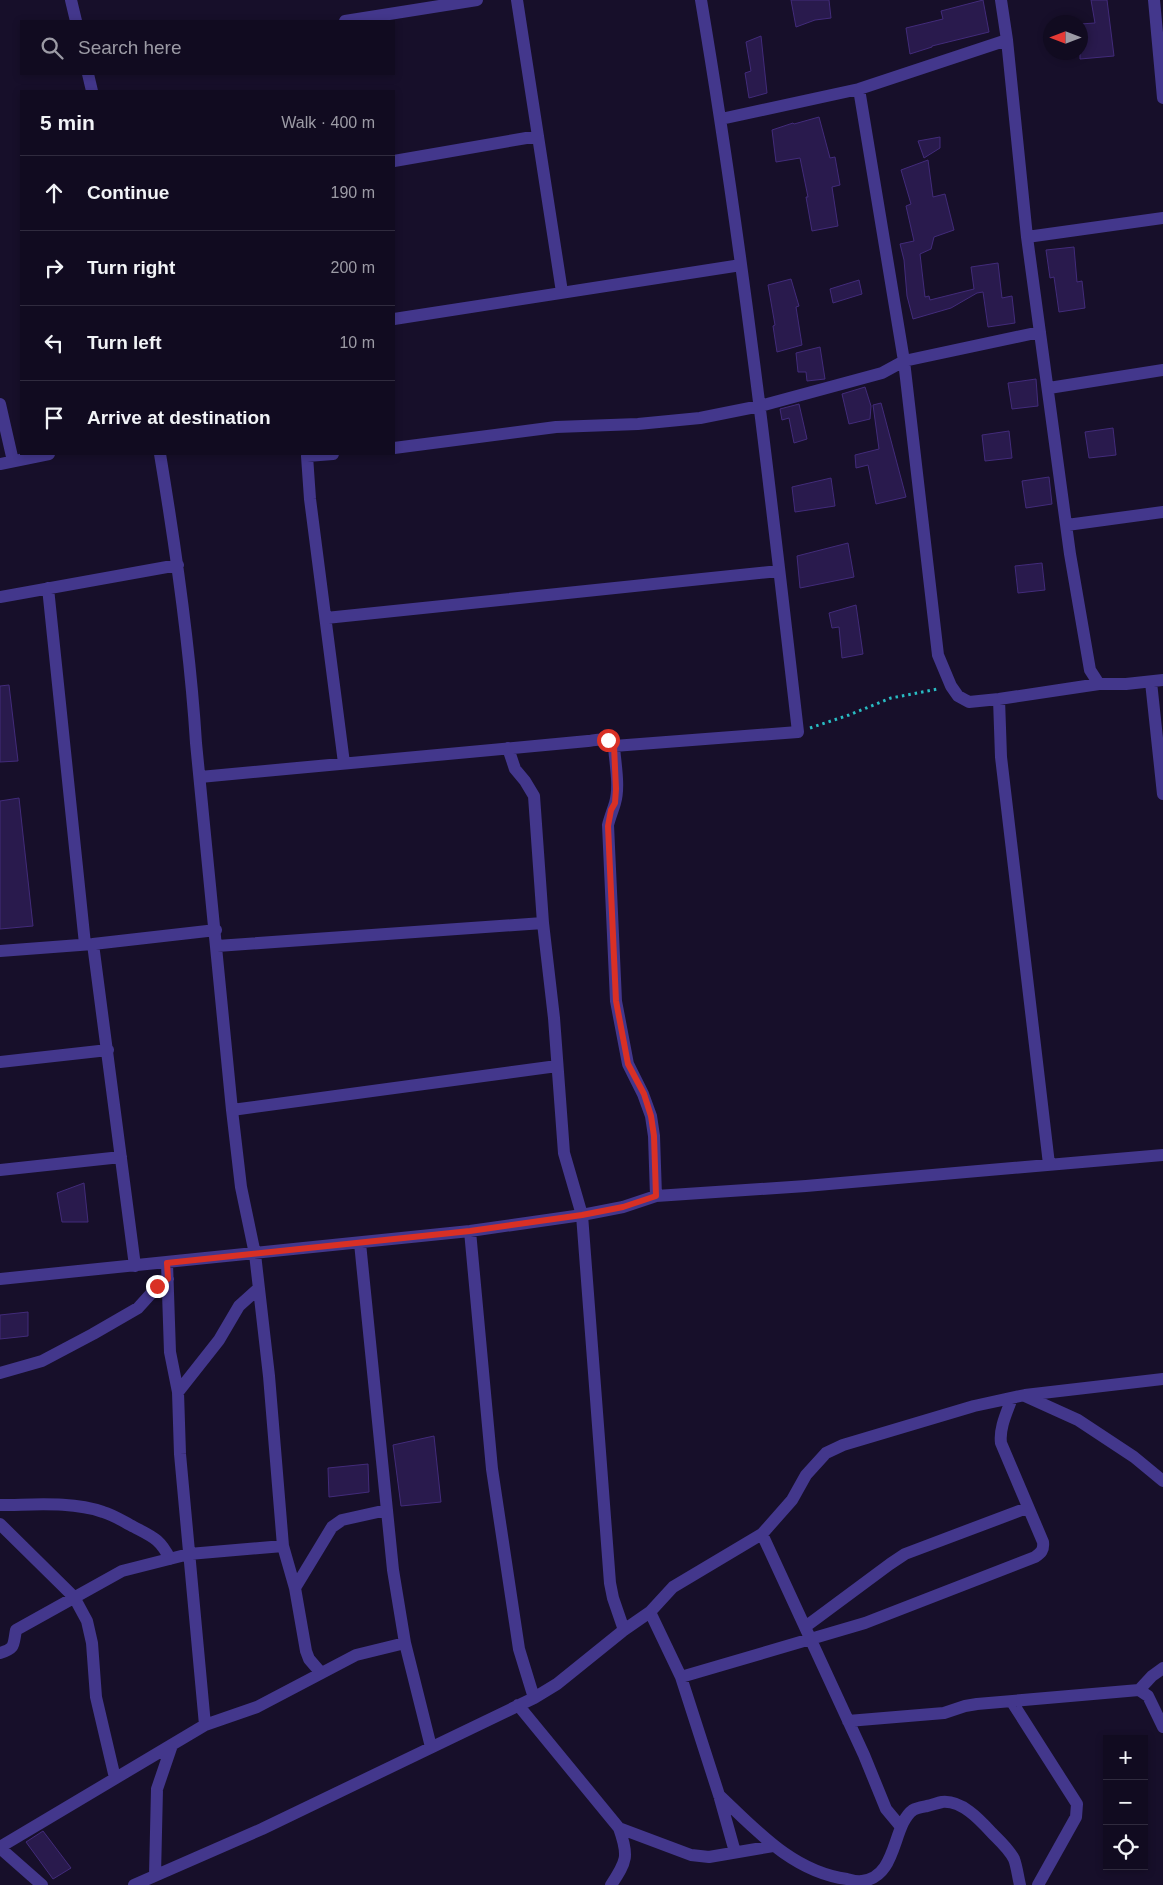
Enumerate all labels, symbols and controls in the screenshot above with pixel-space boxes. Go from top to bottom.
north arrow [1043,15,1088,60]
search box [20,20,395,75]
icon: search [38,34,66,62]
text: Search here [78,37,182,58]
text: 5 min [40,111,95,134]
text: Walk · 400 m [281,114,375,131]
icon: ahead [40,179,68,207]
text: Continue [87,182,169,203]
text: 190 m [331,184,375,201]
icon: right [40,254,68,282]
text: Turn right [87,257,175,278]
text: 200 m [331,259,375,276]
icon: left [40,329,68,357]
text: Turn left [87,332,162,353]
text: 10 m [339,334,375,351]
icon: arrive [40,404,68,432]
text: Arrive at destination [87,407,271,428]
route start [597,729,620,752]
route end [146,1275,169,1298]
map controls [1103,1735,1148,1870]
button: + [1103,1735,1148,1780]
button: − [1103,1780,1148,1825]
button: locate [1103,1825,1148,1870]

